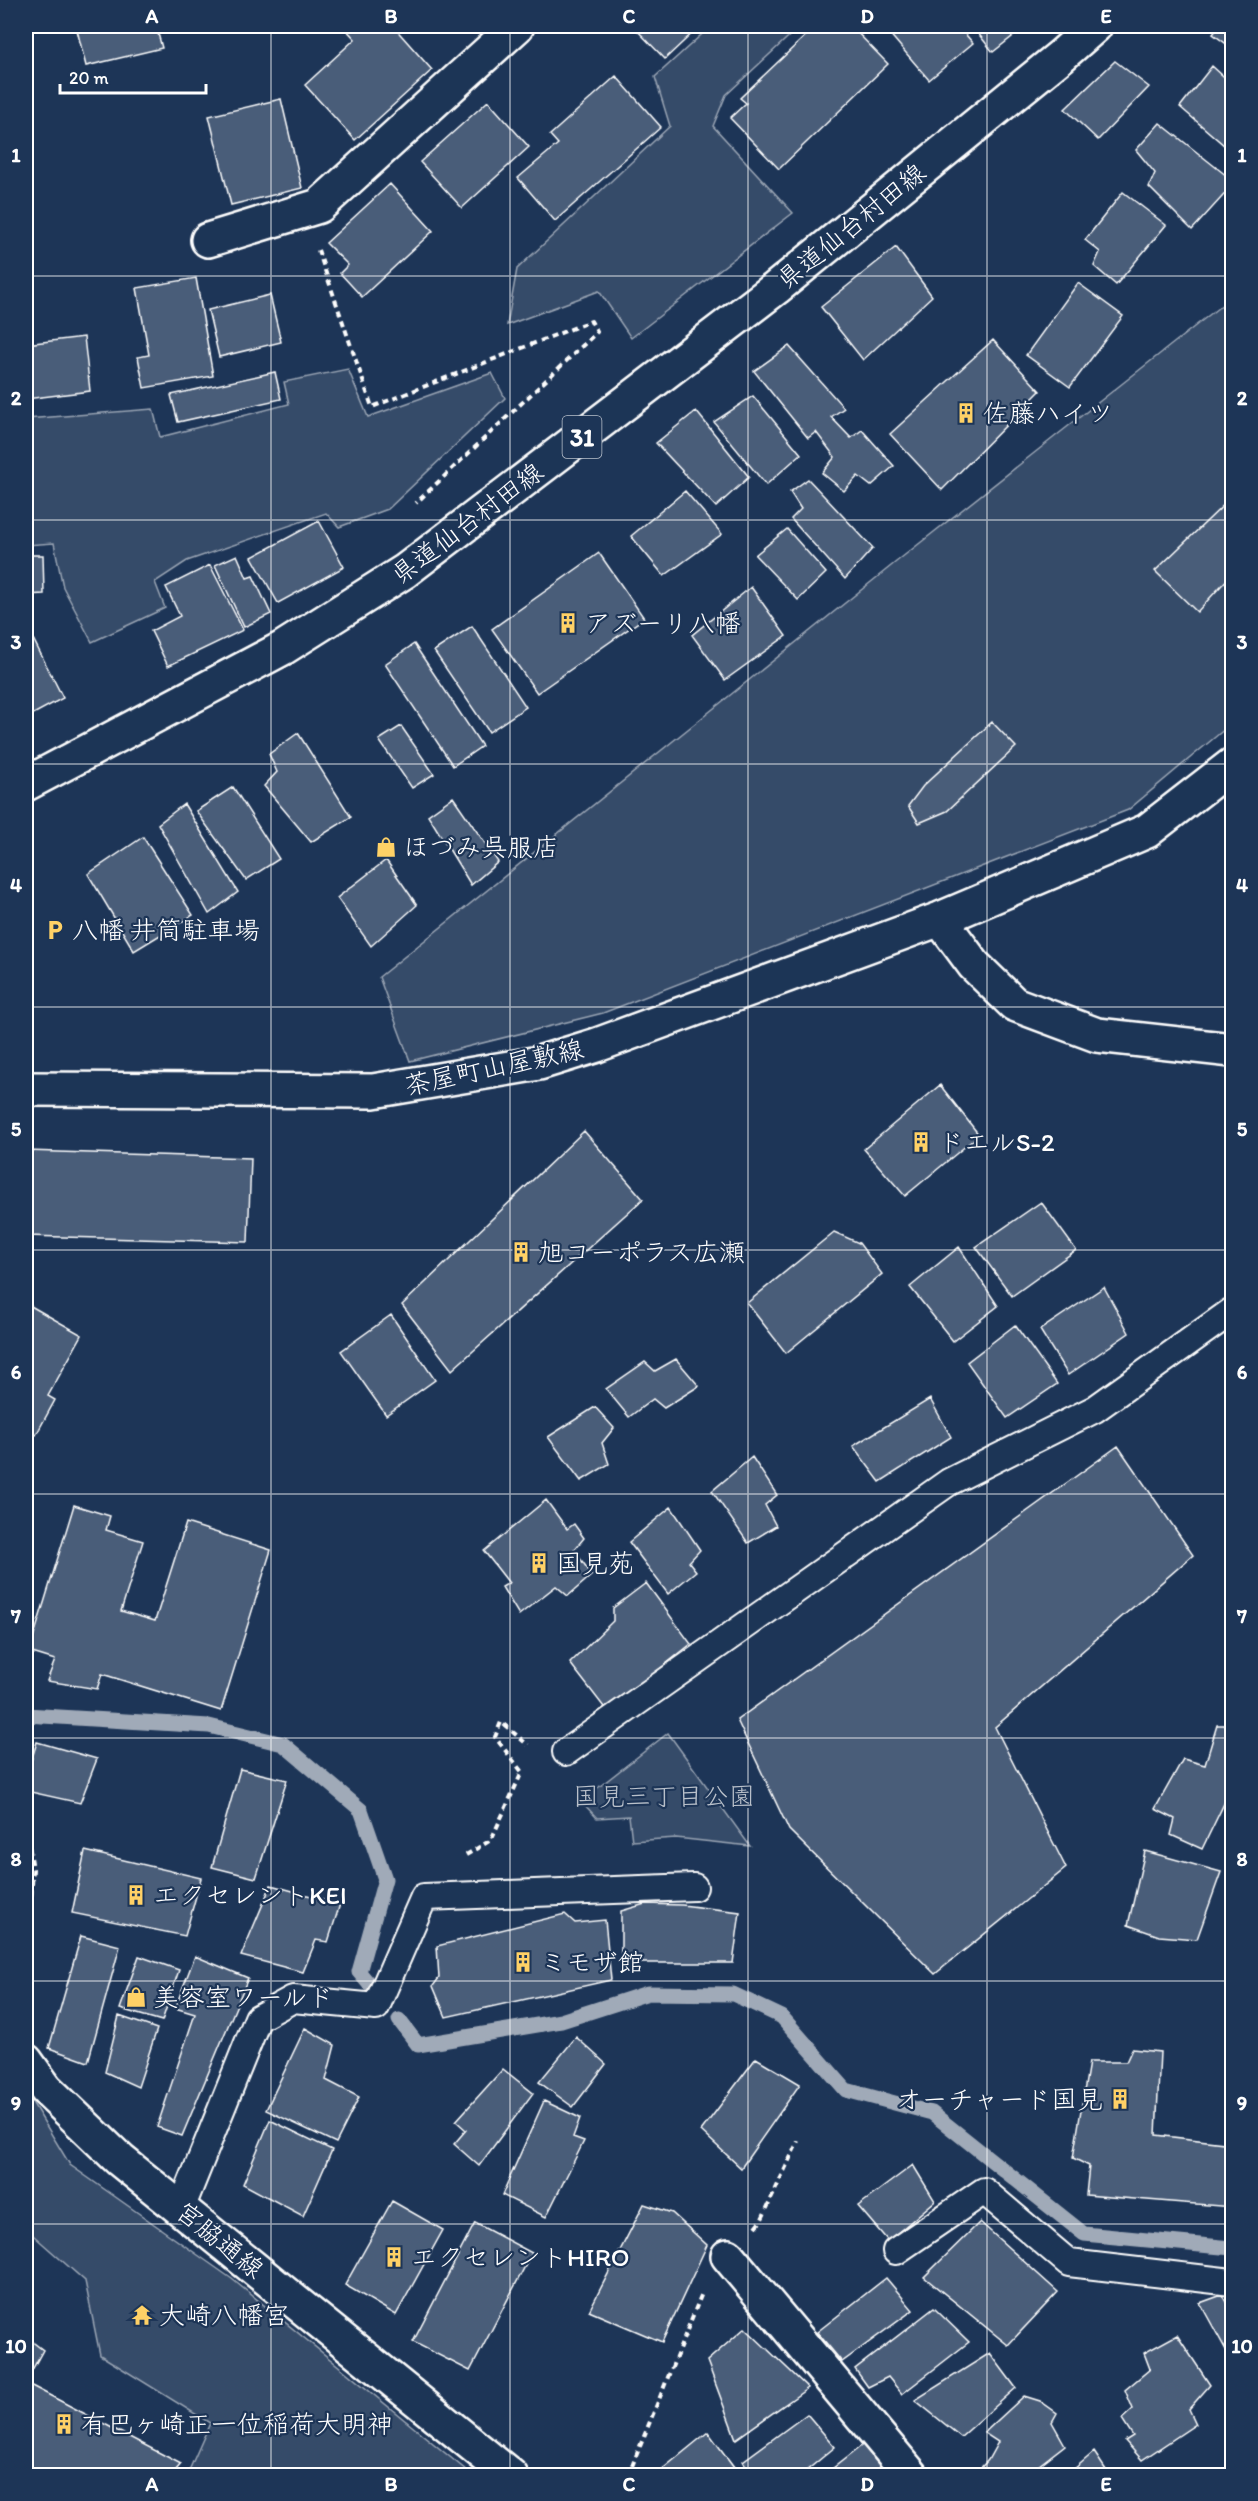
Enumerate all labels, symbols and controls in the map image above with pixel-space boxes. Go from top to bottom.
text: A [145,4,159,28]
text: B [385,4,398,28]
text: C [623,4,636,28]
text: D [860,4,874,28]
text: E [1100,4,1112,28]
scale bar [60,57,206,95]
text: 20 m [69,67,109,89]
text: 1 [11,143,21,167]
text: 1 [1237,143,1247,167]
street label: 県道仙台村田線 [770,156,932,296]
text: 2 [11,386,22,410]
text: 2 [1237,386,1248,410]
place label: 佐藤ハイツ [983,397,1113,429]
building icon: 佐藤ハイツ [954,401,978,425]
road number: 31 [562,416,602,458]
street label: 県道仙台村田線 [385,455,549,591]
place label: アズーリ八幡 [585,607,740,639]
building icon: アズーリ八幡 [556,611,580,635]
text: 3 [11,630,22,654]
text: 3 [1237,630,1248,654]
place label: ほづみ呉服店 [403,831,559,863]
shop icon: ほづみ呉服店 [374,835,398,859]
text: 4 [10,873,22,897]
text: 4 [1236,873,1248,897]
place label: 八幡 井筒駐車場 [72,914,260,946]
parking icon: 八幡 井筒駐車場 [43,918,67,942]
street label: 茶屋町山屋敷線 [402,1032,586,1102]
text: 5 [11,1117,22,1141]
text: 5 [1237,1117,1248,1141]
place label: ドエルS-2 [938,1126,1055,1158]
building icon: ドエルS-2 [909,1130,933,1154]
place label: 旭コーポラス広瀬 [538,1236,745,1268]
building icon: 旭コーポラス広瀬 [509,1240,533,1264]
text: 6 [11,1360,22,1384]
text: 6 [1237,1360,1248,1384]
place label: 国見苑 [556,1547,634,1579]
building icon: 国見苑 [527,1551,551,1575]
text: 7 [10,1604,21,1628]
text: 7 [1236,1604,1247,1628]
park label: 国見三丁目公園 [573,1780,755,1812]
text: 8 [11,1847,22,1871]
text: 8 [1237,1847,1248,1871]
place label: エクセレントKEI [153,1879,347,1911]
building icon: エクセレントKEI [124,1883,148,1907]
place label: ミモザ館 [540,1946,644,1978]
building icon: ミモザ館 [511,1950,535,1974]
place label: 美容室ワールド [153,1981,333,2013]
shop icon: 美容室ワールド [124,1985,148,2009]
place label: オーチャード国見 [896,2083,1103,2115]
building icon: オーチャード国見 [1108,2087,1132,2111]
text: 9 [11,2091,21,2115]
text: 9 [1237,2091,1247,2115]
street label: 宮脇通線 [170,2195,270,2285]
place label: エクセレントHIRO [411,2241,630,2273]
building icon: エクセレントHIRO [382,2245,406,2269]
place label: 大崎八幡宮 [159,2299,289,2331]
temple icon: 大崎八幡宮 [130,2303,154,2327]
text: 10 [5,2334,27,2358]
text: 10 [1231,2334,1253,2358]
place label: 有巴ヶ崎正一位稲荷大明神 [81,2408,393,2440]
building icon: 有巴ヶ崎正一位稲荷大明神 [52,2412,76,2436]
text: A [145,2472,159,2496]
text: B [385,2472,398,2496]
text: C [623,2472,636,2496]
text: D [860,2472,874,2496]
text: E [1100,2472,1112,2496]

